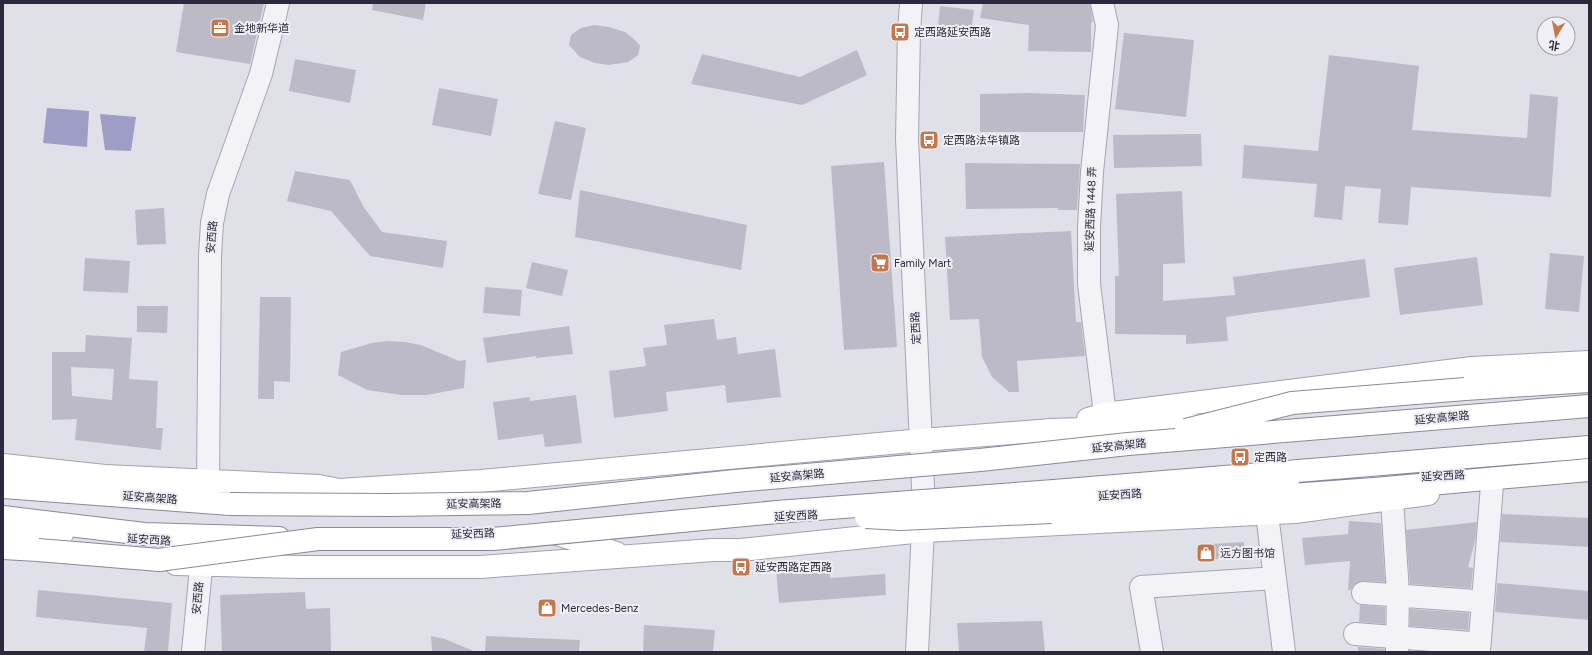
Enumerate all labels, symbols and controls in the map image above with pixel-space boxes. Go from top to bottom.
north arrow [1536,16,1576,56]
office icon: 金地新华道 [209,17,231,39]
bus stop icon: 定西路延安西路 [889,21,911,43]
place label: 金地新华道 [234,22,289,35]
place label: 定西路延安西路 [914,26,991,39]
text: 北 [1548,38,1561,53]
bus stop icon: 定西路法华镇路 [918,129,940,151]
place label: 定西路法华镇路 [943,134,1020,147]
street label: 延安西路 1448 弄 [1083,166,1099,252]
street label: 安西路 [204,220,220,254]
supermarket icon: Family Mart [869,252,891,274]
place label: Family Mart [894,257,951,270]
street label: 定西路 [909,311,923,345]
street label: 延安高架路 [1414,409,1470,427]
street label: 延安高架路 [1091,437,1147,455]
bus stop icon: 定西路 [1229,446,1251,468]
place label: 定西路 [1254,451,1287,464]
street label: 延安高架路 [769,467,825,485]
street label: 延安西路 [1421,468,1465,484]
street label: 延安西路 [1098,487,1142,503]
street label: 延安高架路 [122,490,178,506]
street label: 延安高架路 [446,497,502,511]
street label: 延安西路 [774,508,818,524]
street label: 延安西路 [451,527,495,541]
street label: 延安西路 [127,532,171,548]
shop icon: 远方图书馆 [1195,542,1217,564]
place label: 远方图书馆 [1220,547,1275,560]
bus stop icon: 延安西路定西路 [730,556,752,578]
place label: 延安西路定西路 [755,561,832,574]
street label: 安西路 [190,581,206,615]
shop icon: Mercedes-Benz [536,597,558,619]
place label: Mercedes-Benz [561,602,638,615]

